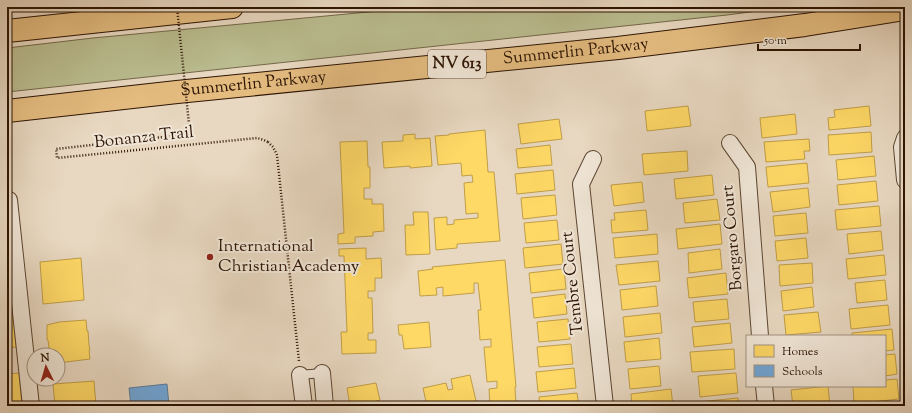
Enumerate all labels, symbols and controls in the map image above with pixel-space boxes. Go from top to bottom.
scale bar [758,26,860,52]
street label: Summerlin Parkway [502,32,651,71]
text: 50 m [763,32,787,50]
road number: NV 613 [428,50,486,78]
street label: Summerlin Parkway [180,65,328,104]
street label: Bonanza Trail [93,121,195,155]
street label: Borgaro Court [716,184,750,292]
street label: Tembre Court [556,230,590,336]
place label: International Christian Academy [218,235,360,279]
marker: International Christian Academy [205,252,215,262]
legend [746,335,886,387]
text: Homes [782,343,818,361]
north arrow [26,347,66,387]
text: N [39,350,51,366]
text: Schools [782,363,823,381]

